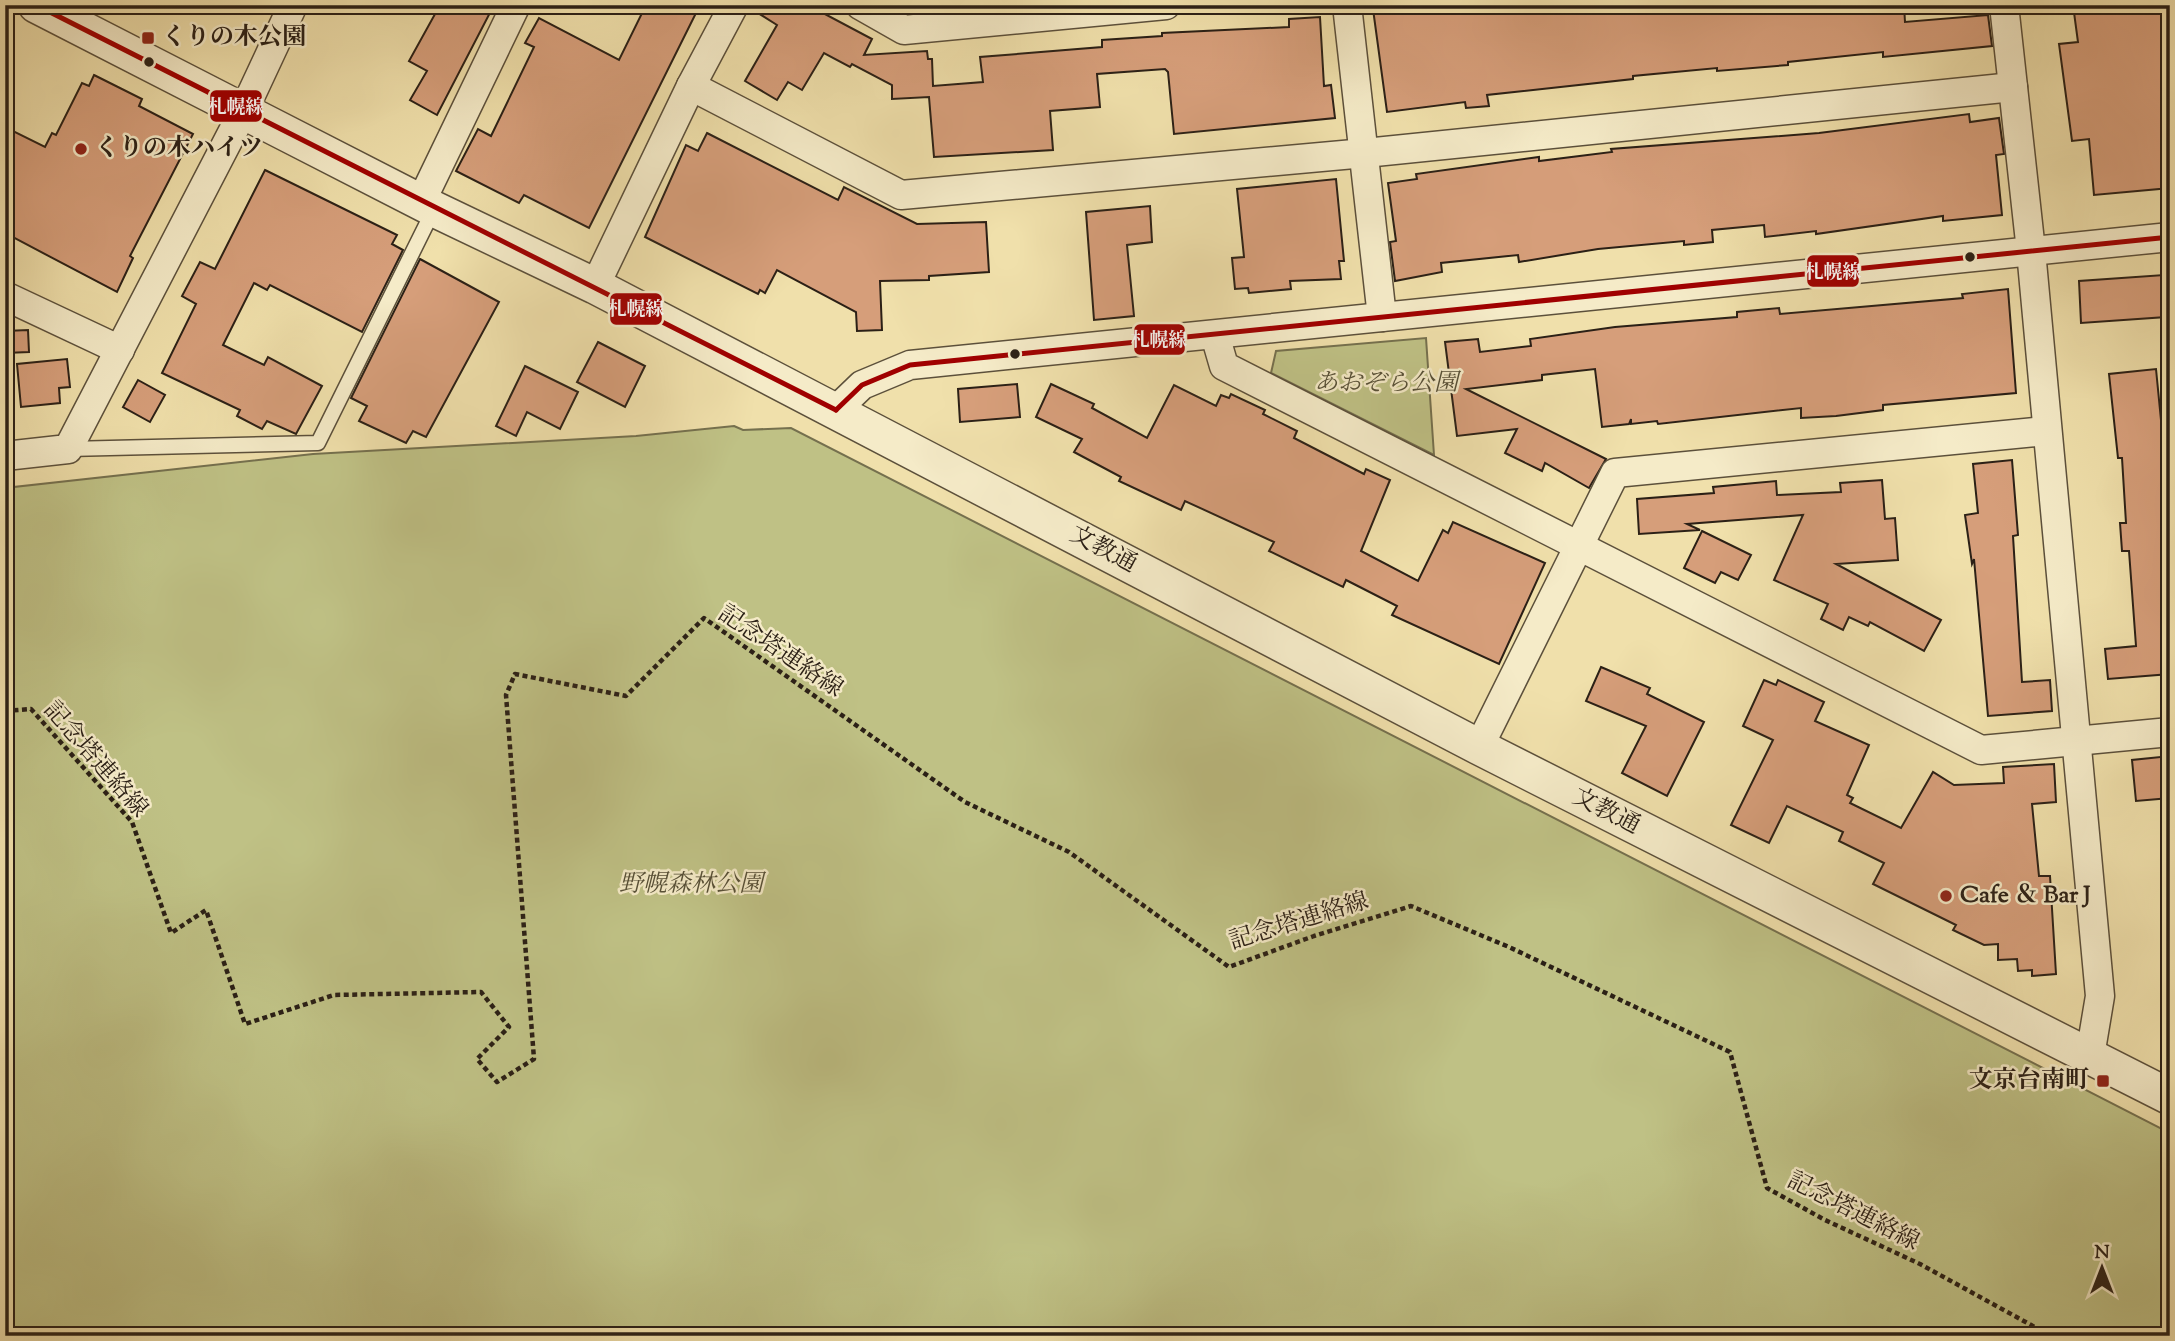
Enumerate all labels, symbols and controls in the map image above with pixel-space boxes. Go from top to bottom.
place label: くりの木公園 [162,21,306,55]
marker: くりの木公園 [140,30,156,46]
unlabelled marker [142,55,156,69]
line badge: 札幌線 [209,89,263,123]
text: 札幌線 [207,95,265,122]
place label: くりの木ハイツ [95,132,263,166]
marker: くりの木ハイツ [73,141,89,157]
unlabelled marker [1963,250,1977,264]
line badge: 札幌線 [1806,254,1860,288]
text: 札幌線 [1804,260,1862,287]
line badge: 札幌線 [609,292,663,326]
text: 札幌線 [607,297,665,324]
line badge: 札幌線 [1133,323,1186,356]
text: 札幌線 [1130,328,1188,355]
unlabelled marker [1008,347,1022,361]
park label: あおぞら公園 [1314,367,1462,401]
street label: 文教通 [1063,518,1143,582]
street label: 記念塔連絡線 [711,598,849,706]
street label: 記念塔連絡線 [35,695,155,825]
street label: 文教通 [1566,781,1646,843]
park label: 野幌森林公園 [619,868,767,902]
place label: Cafe ＆ Bar J [1960,879,2090,913]
street label: 記念塔連絡線 [1225,885,1373,959]
marker: Cafe ＆ Bar J [1938,888,1954,904]
place label: 文京台南町 [1969,1064,2089,1098]
marker: 文京台南町 [2095,1073,2111,1089]
street label: 記念塔連絡線 [1781,1164,1925,1260]
north arrow [2066,1232,2136,1302]
text: N [2094,1240,2110,1267]

